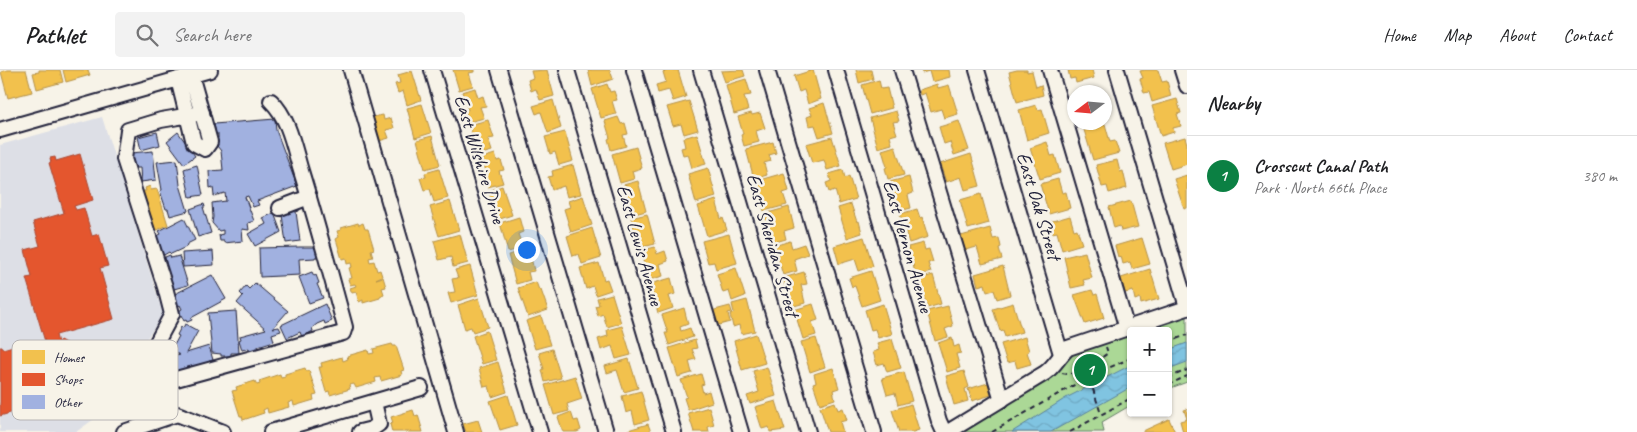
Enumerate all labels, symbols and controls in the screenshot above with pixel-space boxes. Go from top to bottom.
search box [115,12,465,57]
text: Pathlet [25,20,85,50]
icon: search [133,21,161,49]
text: Search here [173,23,251,47]
text: Home [1383,24,1416,46]
text: Map [1444,24,1471,46]
text: About [1499,24,1535,46]
text: Contact [1563,24,1612,46]
north arrow [1067,85,1112,130]
text: Nearby [1207,90,1260,116]
street label: East Wilshire Drive [449,92,512,228]
street label: East Oak Street [1011,149,1068,266]
text: Crosscut Canal Path [1254,154,1388,178]
text: 1 [1219,166,1227,186]
text: 380 m [1583,166,1617,186]
street label: East Sheridan Street [741,170,806,323]
street label: East Vernon Avenue [877,177,939,316]
text: Park · North 66th Place [1254,178,1386,198]
street label: East Lewis Avenue [611,182,670,310]
your location [514,237,540,263]
map controls [1127,327,1172,417]
button: + [1127,327,1172,372]
legend [12,340,178,420]
text: Homes [54,349,85,366]
pin: 1 [1074,351,1106,389]
text: Shops [54,371,84,388]
button: − [1127,372,1172,417]
text: Other [54,394,83,411]

